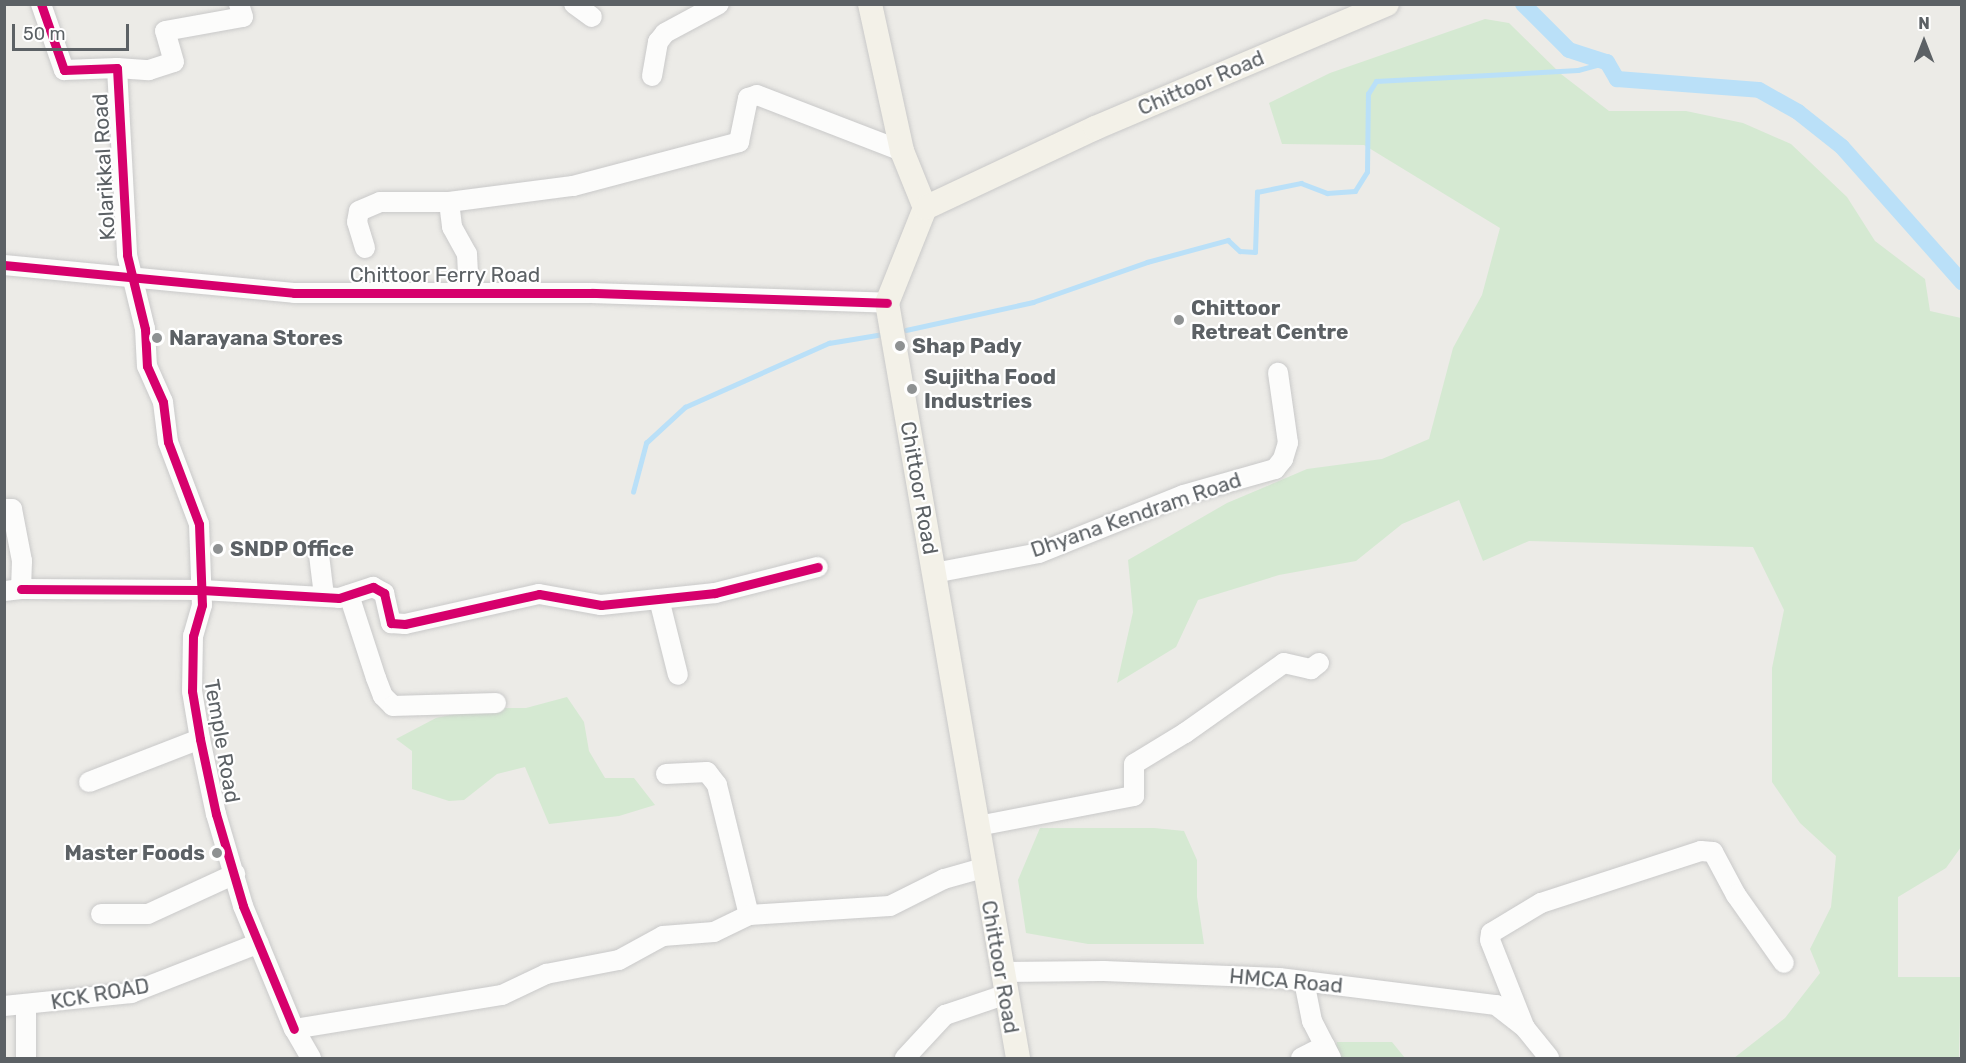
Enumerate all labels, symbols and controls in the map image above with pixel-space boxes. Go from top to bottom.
scale bar [15,12,132,50]
north arrow [1894,12,1954,72]
text: N [1918,14,1930,33]
text: 50 m [23,23,66,45]
street label: Chittoor Road [1134,45,1268,121]
street label: Kolarikkal Road [88,93,120,241]
street label: Chittoor Ferry Road [349,262,541,288]
place label: Chittoor Retreat Centre [1191,295,1348,345]
marker: Chittoor Retreat Centre [1172,313,1186,327]
place label: Narayana Stores [169,325,343,351]
marker: Narayana Stores [150,331,164,345]
place label: Shap Pady [912,333,1022,359]
marker: Shap Pady [893,339,907,353]
place label: Sujitha Food Industries [924,364,1056,414]
marker: Sujitha Food Industries [905,382,919,396]
street label: Chittoor Road [895,419,943,557]
street label: Dhyana Kendram Road [1027,467,1245,563]
place label: SNDP Office [230,536,354,562]
marker: SNDP Office [211,542,225,556]
street label: Temple Road [199,677,245,805]
place label: Master Foods [64,840,205,866]
marker: Master Foods [210,846,224,860]
street label: Chittoor Road [976,898,1024,1036]
street label: HMCA Road [1228,963,1344,999]
street label: KCK ROAD [49,973,151,1015]

